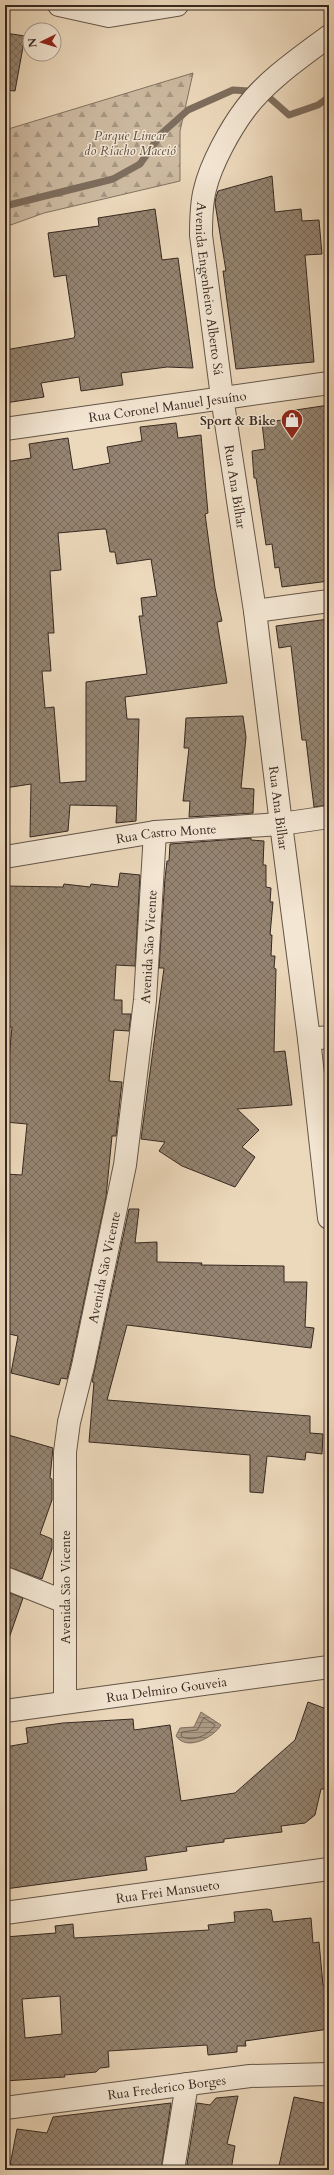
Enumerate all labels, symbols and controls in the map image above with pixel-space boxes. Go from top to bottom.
north arrow [22,22,62,62]
text: N [25,37,40,48]
park label: Parque Linear do Riacho Maceió [84,127,177,160]
street label: Avenida Engenheiro Alberto Sá [191,201,227,377]
street label: Rua Coronel Manuel Jesuíno [87,387,248,427]
shop icon: Sport & Bike [279,407,305,440]
place label: Sport & Bike [200,412,276,430]
street label: Rua Ana Bilhar [220,444,250,530]
street label: Rua Ana Bilhar [264,765,292,851]
street label: Rua Castro Monte [115,820,217,848]
street label: Avenida São Vicente [137,889,162,1004]
street label: Avenida São Vicente [84,1210,125,1325]
street label: Avenida São Vicente [57,1530,75,1644]
street label: Rua Delmiro Gouveia [105,1673,228,1707]
street label: Rua Frei Mansueto [115,1876,221,1908]
street label: Rua Frederico Borges [106,2071,227,2105]

